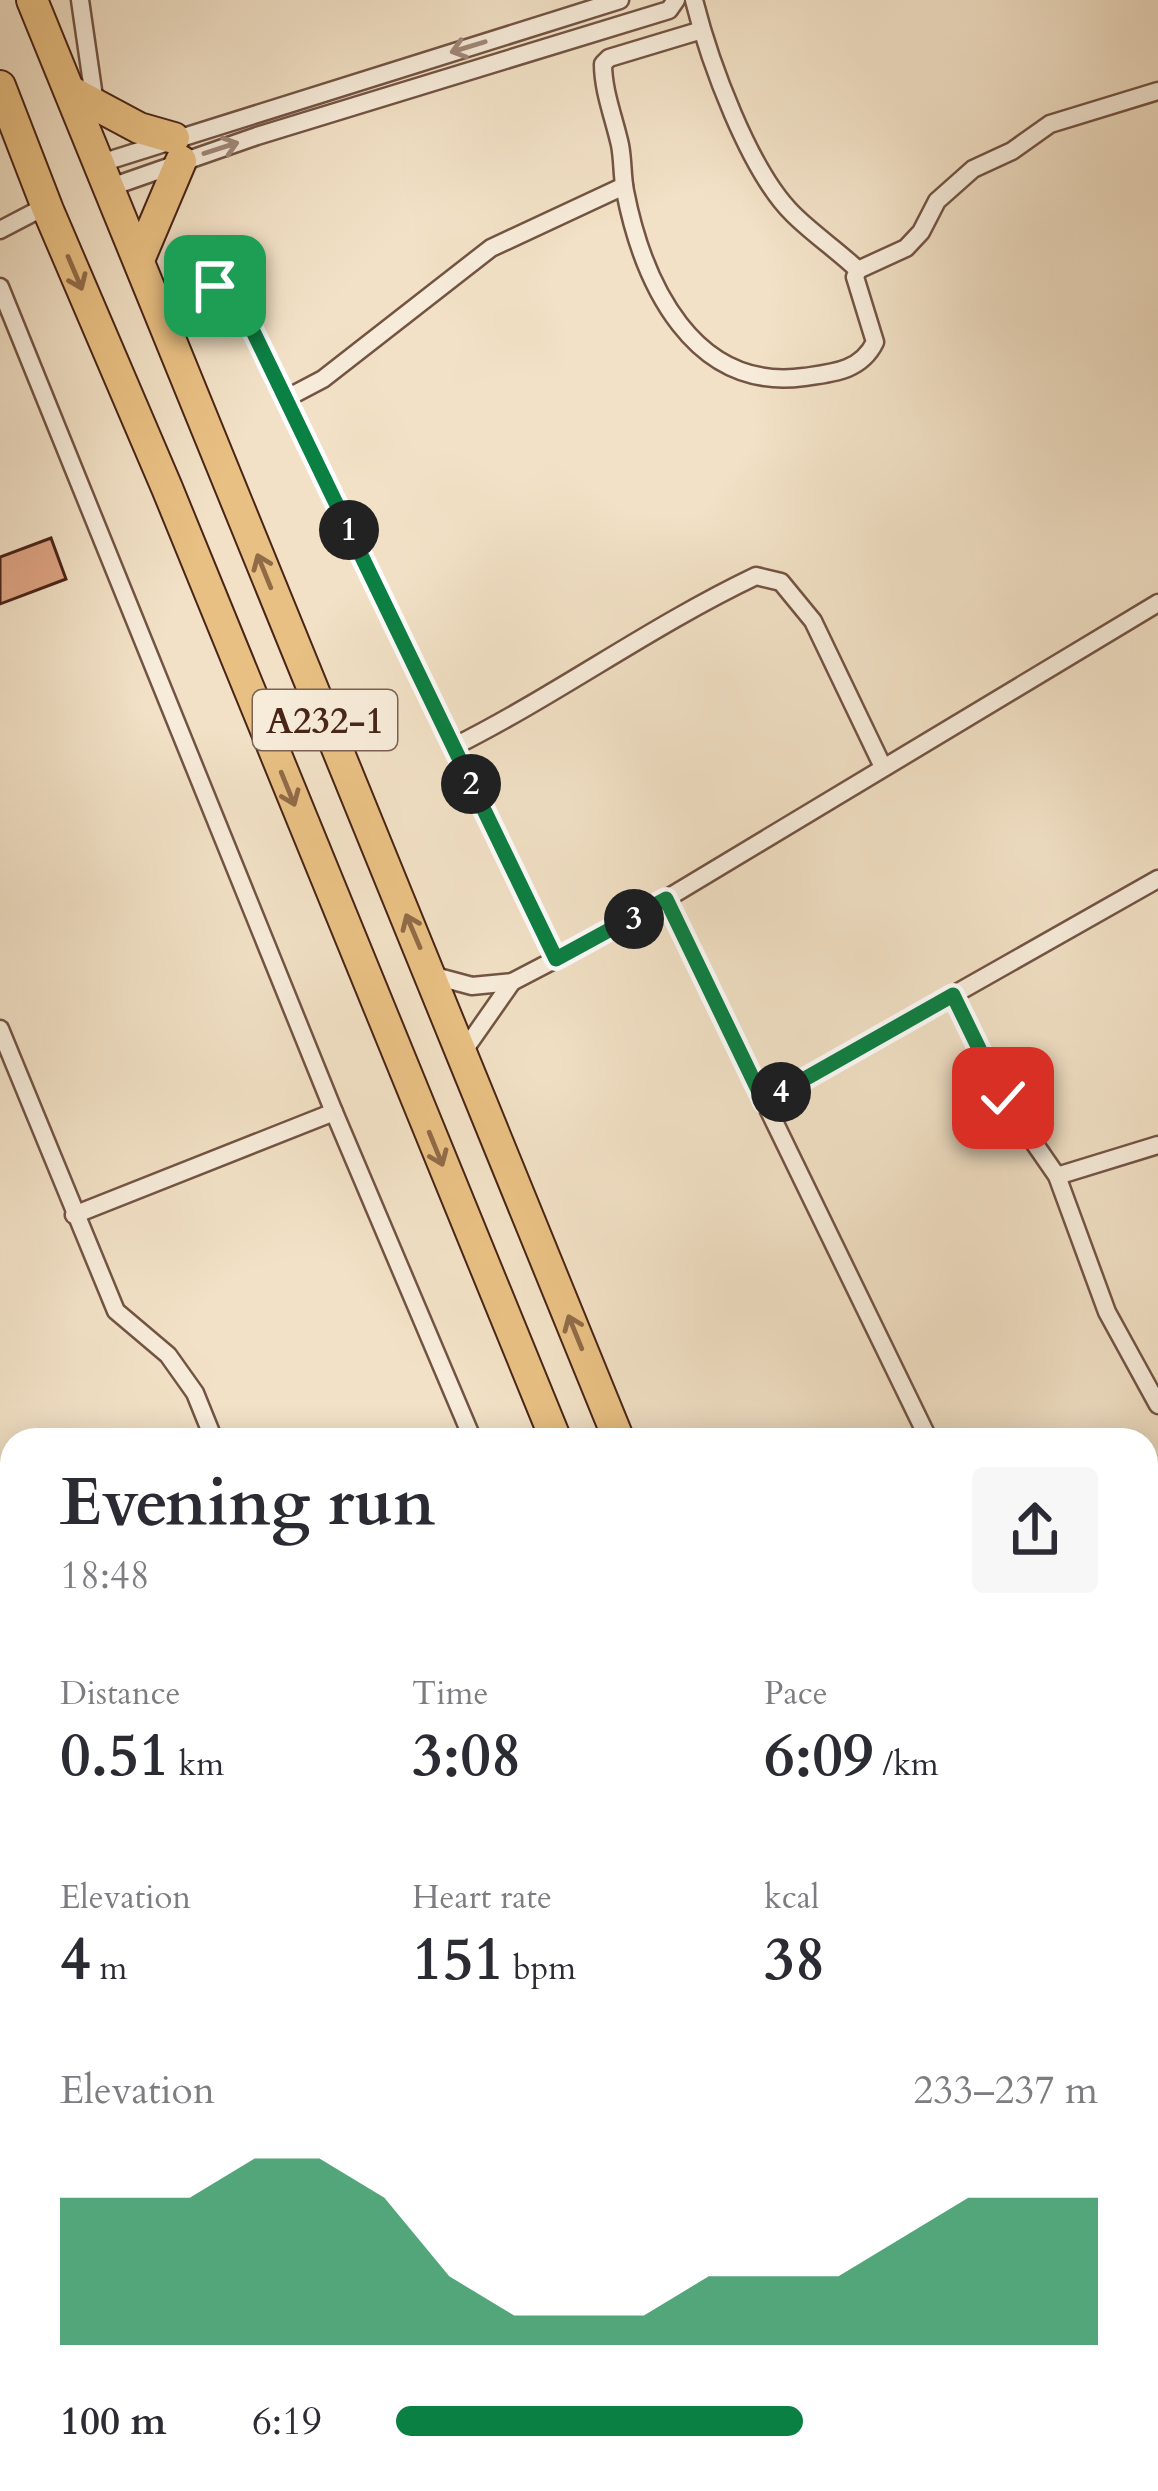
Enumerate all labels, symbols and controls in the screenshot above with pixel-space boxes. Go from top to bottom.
one-way arrow [450,37,488,59]
one-way arrow [202,136,239,157]
pin [164,235,266,337]
icon: arrive [182,253,248,319]
one-way arrow [65,254,87,290]
pin: 1 [319,500,379,560]
text: 1 [341,507,357,552]
one-way arrow [252,553,273,590]
road number: A232-1 [253,690,397,750]
pin: 2 [441,754,501,814]
text: 2 [463,761,479,806]
one-way arrow [278,770,300,806]
pin: 3 [604,889,664,949]
text: 3 [626,896,642,941]
one-way arrow [401,914,422,951]
pin [952,1047,1054,1149]
pin: 4 [751,1062,811,1122]
icon: check [970,1065,1036,1131]
text: 4 [773,1069,789,1114]
one-way arrow [427,1130,448,1167]
one-way arrow [563,1314,584,1351]
text: Evening run [60,1459,435,1548]
button: share [972,1467,1098,1593]
text: 18:48 [60,1549,150,1602]
text: Distance [60,1671,181,1716]
text: Time [412,1671,488,1716]
text: Pace [764,1671,828,1716]
text: 0.51 [60,1716,170,1797]
text: 3:08 [412,1716,522,1797]
text: 6:09 [764,1716,874,1797]
text: km [170,1742,224,1787]
text: /km [874,1742,939,1787]
text: Elevation [60,1875,191,1920]
text: Heart rate [412,1875,552,1920]
text: kcal [764,1875,819,1920]
text: 4 [60,1920,91,2001]
text: 151 [412,1920,504,2001]
text: 38 [764,1920,825,2001]
text: m [91,1946,128,1991]
text: bpm [504,1946,576,1991]
text: Elevation [60,2064,215,2117]
text: 233–237 m [913,2064,1098,2117]
text: 100 m [60,2395,166,2448]
text: 6:19 [252,2395,322,2448]

